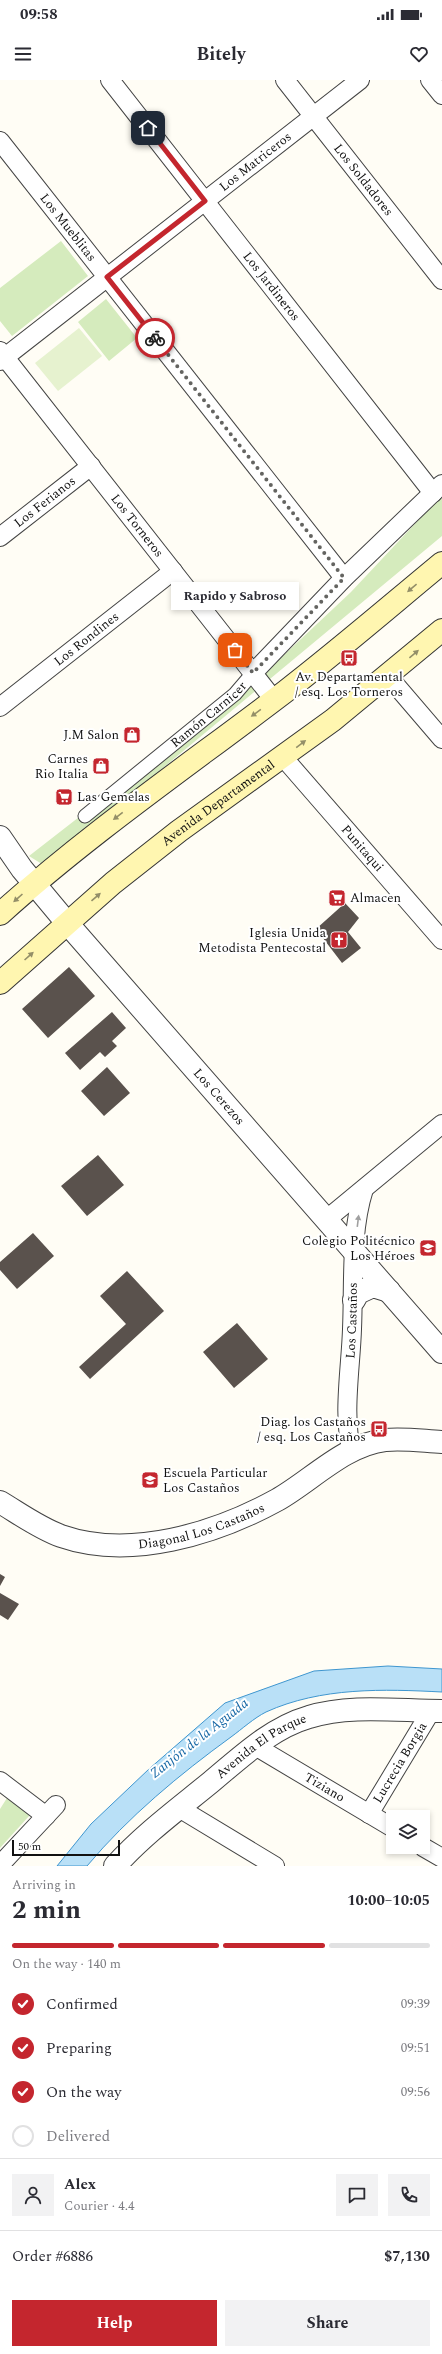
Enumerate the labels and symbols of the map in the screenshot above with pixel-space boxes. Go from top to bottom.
pin [131,111,165,145]
street label: Los Matriceros [215,127,296,196]
street label: Los Soldadores [329,139,398,220]
street label: Los Mueblitas [35,189,101,266]
street label: Los Jardineros [238,247,305,325]
courier [135,318,175,358]
street label: Los Ferianos [10,471,80,533]
street label: Los Torneros [106,489,168,562]
callout: Rapido y Sabroso [171,582,299,610]
one-way arrow [407,583,417,592]
street label: Los Rondines [50,607,123,671]
pin [218,633,252,667]
bus stop icon: Av. Departamental / esq. Los Torneros [339,648,359,668]
one-way arrow [408,650,419,659]
place label: Av. Departamental / esq. Los Torneros [295,667,403,702]
street label: Ramón Carnicer [166,677,252,753]
one-way arrow [251,709,261,717]
place label: J.M Salon [64,725,119,745]
shop icon: J.M Salon [122,725,142,745]
one-way arrow [296,740,307,748]
place label: Carnes Rio Italia [35,749,89,784]
street label: Avenida Departamental [157,755,279,851]
shop icon: Carnes Rio Italia [91,756,111,776]
supermarket icon: Las Gemelas [54,787,74,807]
place label: Las Gemelas [77,787,150,807]
one-way arrow [113,812,124,820]
street label: Punitaqui [336,820,389,876]
supermarket icon: Almacen [327,888,347,908]
place label: Almacen [350,888,401,908]
one-way arrow [91,893,102,902]
one-way arrow [13,894,23,903]
place label: Iglesia Unida Metodista Pentecostal [198,923,327,958]
church icon: Iglesia Unida Metodista Pentecostal [329,930,349,950]
one-way arrow [24,952,34,961]
street label: Los Cerezos [188,1064,250,1130]
one-way arrow [355,1215,361,1227]
place label: Colegio Politécnico Los Héroes [302,1231,415,1266]
school or university icon: Colegio Politécnico Los Héroes [418,1238,438,1258]
street label: Los Castaños [340,1282,363,1359]
place label: Diag. los Castaños / esq. Los Castaños [257,1412,366,1447]
bus stop icon: Diag. los Castaños / esq. Los Castaños [369,1419,389,1439]
place label: Escuela Particular Los Castaños [163,1463,267,1498]
school or university icon: Escuela Particular Los Castaños [140,1470,160,1490]
street label: Diagonal Los Castaños [137,1498,268,1555]
water label: Zanjón de la Aguada [145,1693,253,1783]
street label: Avenida El Parque [211,1708,309,1784]
street label: Lucrecia Borgia [368,1718,432,1807]
street label: Tiziano [301,1767,349,1807]
scale bar [12,1838,120,1857]

